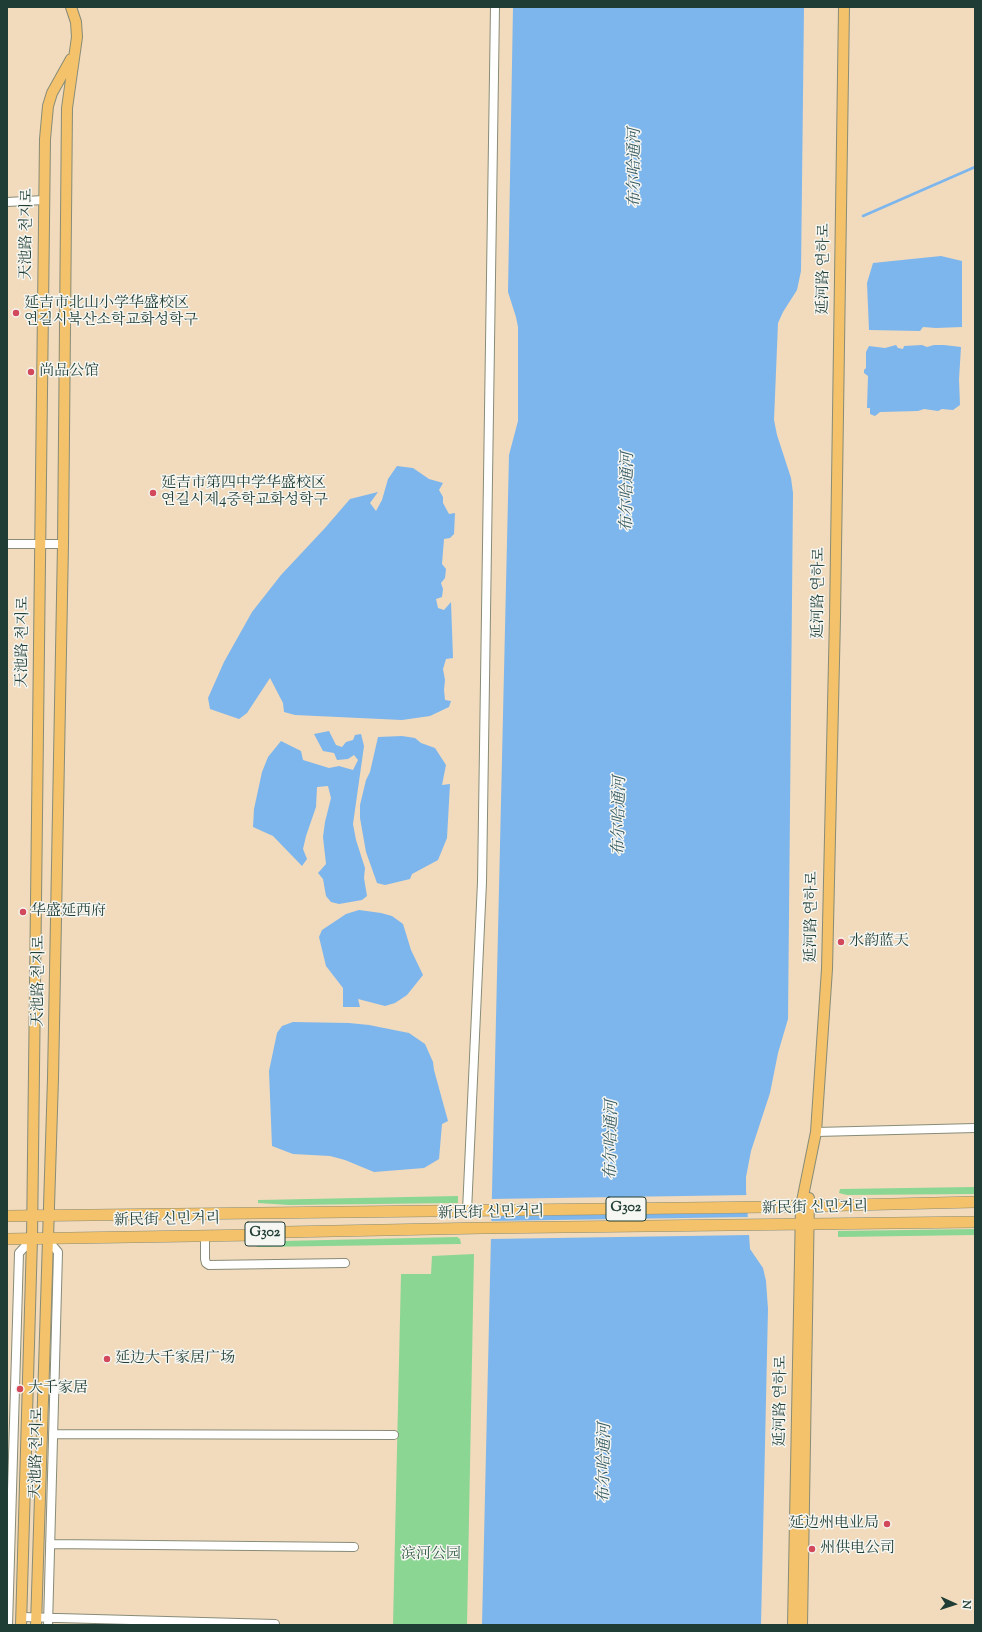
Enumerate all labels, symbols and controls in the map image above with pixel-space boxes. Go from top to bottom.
water label: 布尔哈通河 [626,128,646,208]
street label: 天池路 천지로 [18,188,38,280]
street label: 延河路 연하로 [815,223,835,315]
place label: 延吉市北山小学华盛校区 연길시북산소학교화성학구 [24,295,198,330]
marker: 延吉市北山小学华盛校区 연길시북산소학교화성학구 [11,308,21,318]
place label: 尚品公馆 [39,363,99,381]
marker: 尚品公馆 [26,367,36,377]
water label: 布尔哈通河 [619,452,639,532]
place label: 延吉市第四中学华盛校区 연길시제4중학교화성학구 [161,475,328,510]
marker: 延吉市第四中学华盛校区 연길시제4중학교화성학구 [148,488,158,498]
street label: 延河路 연하로 [810,547,830,639]
street label: 天池路 천지로 [14,596,34,688]
water label: 布尔哈通河 [611,776,631,856]
street label: 延河路 연하로 [803,871,823,963]
place label: 华盛延西府 [31,903,106,921]
marker: 华盛延西府 [18,907,28,917]
place label: 水韵蓝天 [849,933,909,951]
street label: 天池路 천지로 [30,935,50,1027]
marker: 水韵蓝天 [836,937,846,947]
water label: 布尔哈通河 [603,1100,623,1180]
road number: G302 [606,1197,646,1221]
street label: 新民街 신민거리 [762,1199,868,1219]
street label: 新民街 신민거리 [438,1204,544,1224]
street label: 新民街 신민거리 [114,1211,220,1231]
road number: G302 [245,1222,285,1246]
place label: 延边大千家居广场 [115,1350,235,1368]
marker: 延边大千家居广场 [102,1354,112,1364]
street label: 延河路 연하로 [772,1355,792,1447]
place label: 大千家居 [28,1380,88,1398]
marker: 大千家居 [15,1384,25,1394]
street label: 天池路 천지로 [27,1407,49,1499]
water label: 布尔哈通河 [596,1423,616,1503]
place label: 延边州电业局 [789,1515,879,1533]
marker: 延边州电业局 [882,1519,892,1529]
place label: 州供电公司 [820,1540,895,1558]
marker: 州供电公司 [807,1544,817,1554]
park label: 滨河公园 [401,1546,461,1564]
north arrow [934,1584,974,1624]
text: N [958,1600,974,1609]

